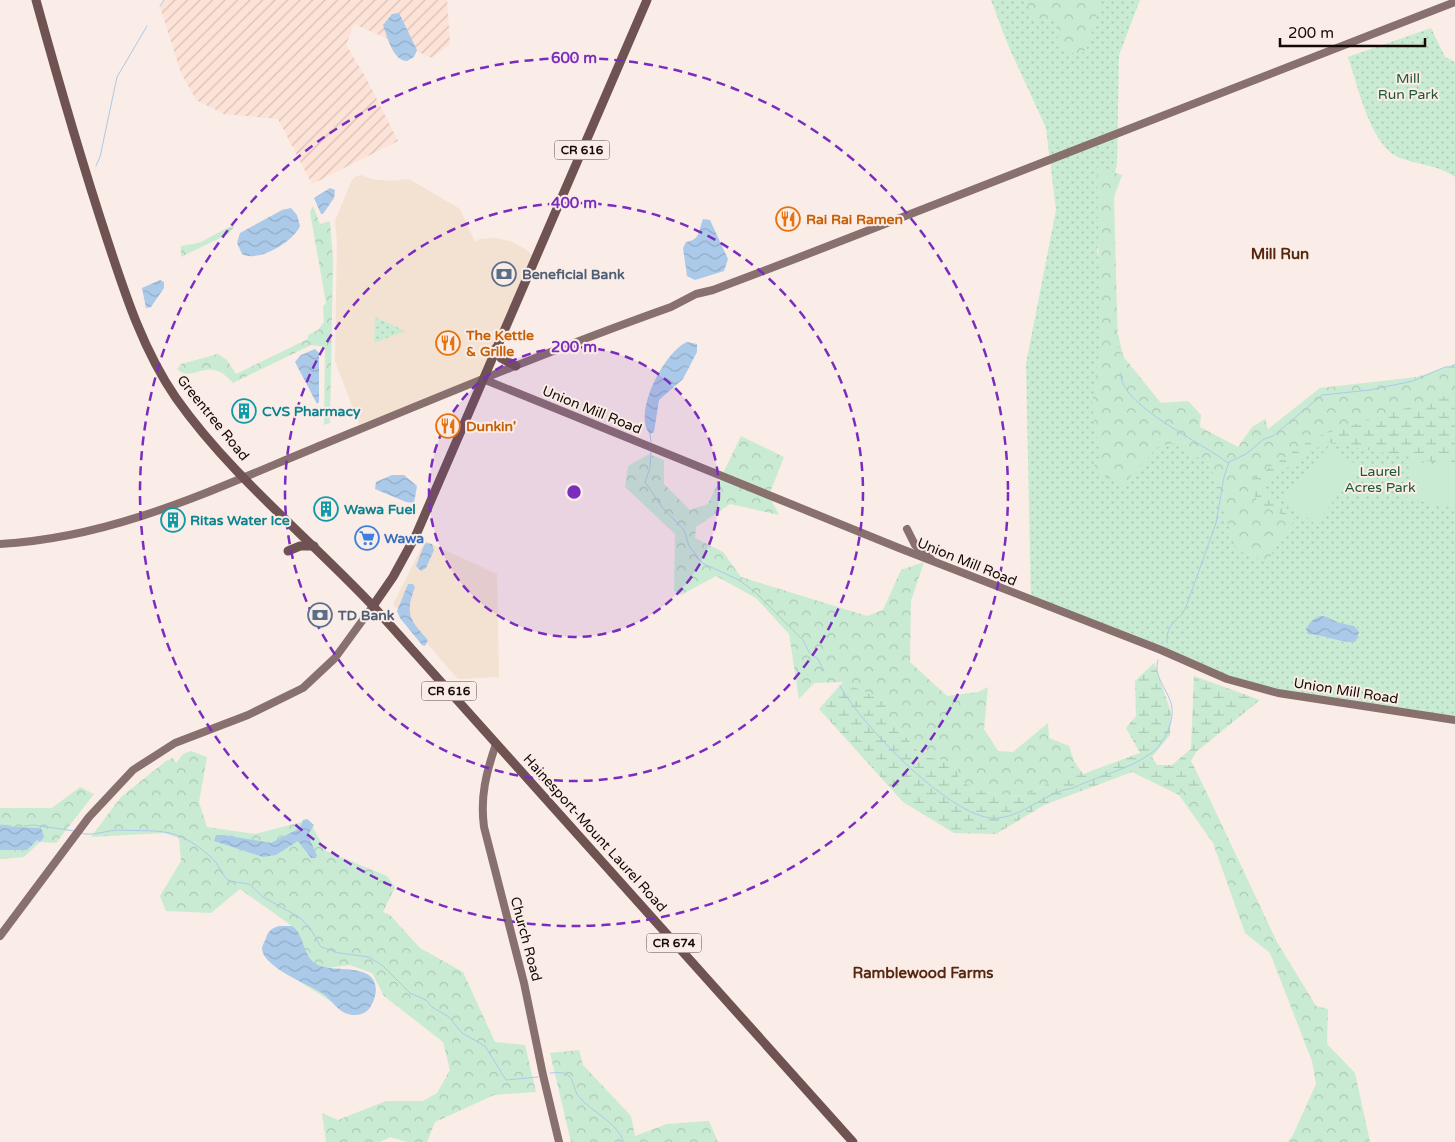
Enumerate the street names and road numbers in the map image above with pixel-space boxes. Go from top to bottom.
road number: CR 616 [554,140,610,160]
street label: Greentree Road [173,372,253,464]
street label: Union Mill Road [540,382,644,438]
street label: Union Mill Road [915,534,1019,590]
street label: Union Mill Road [1292,674,1400,708]
road number: CR 616 [422,681,476,700]
street label: Hainesport-Mount Laurel Road [520,751,670,915]
street label: Church Road [507,895,545,983]
road number: CR 674 [646,934,702,952]

